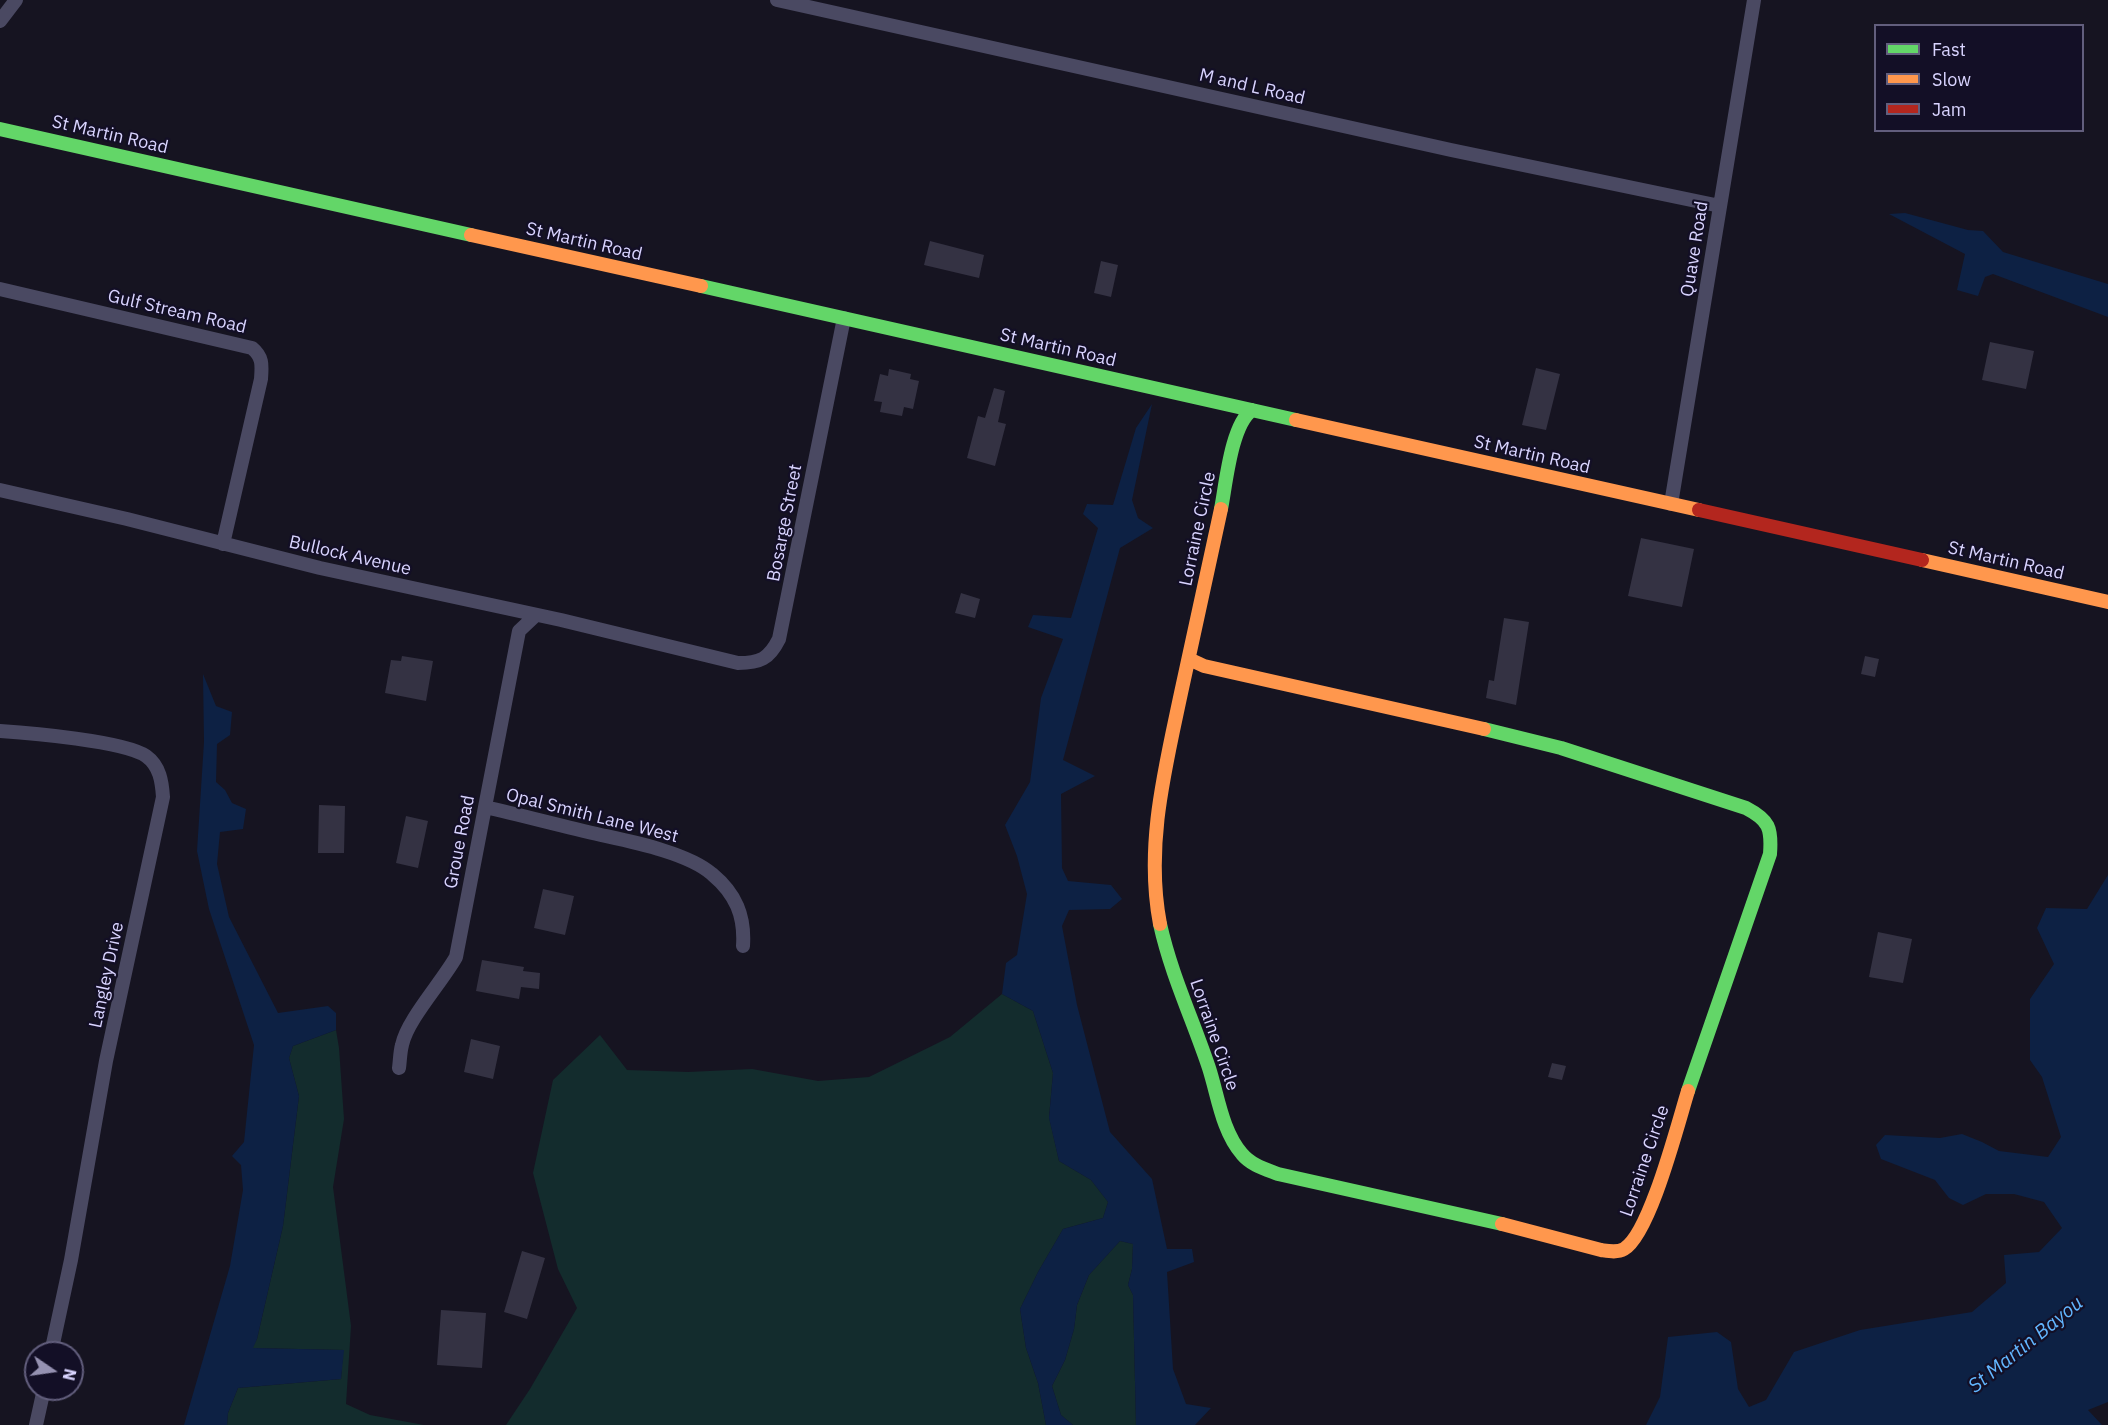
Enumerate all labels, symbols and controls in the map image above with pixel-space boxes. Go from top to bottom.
legend [1874,24,2084,132]
text: Fast [1932,38,1966,61]
street label: M and L Road [1197,64,1307,110]
text: Slow [1932,68,1971,91]
text: Jam [1932,98,1967,121]
street label: St Martin Road [50,111,170,159]
street label: Quave Road [1677,200,1713,298]
street label: St Martin Road [524,218,644,266]
street label: Gulf Stream Road [105,286,249,338]
street label: St Martin Road [998,324,1118,372]
street label: St Martin Road [1472,431,1592,479]
street label: Bosarge Street [763,462,807,584]
street label: Lorraine Circle [1175,470,1221,588]
street label: Bullock Avenue [287,531,413,581]
street label: St Martin Road [1946,537,2066,585]
street label: Opal Smith Lane West [504,784,680,848]
street label: Groue Road [440,793,480,891]
street label: Langley Drive [85,920,129,1030]
street label: Lorraine Circle [1185,976,1243,1094]
street label: Lorraine Circle [1616,1102,1674,1220]
water label: St Martin Bayou [1964,1291,2088,1399]
north arrow [24,1341,84,1401]
text: N [59,1367,81,1382]

